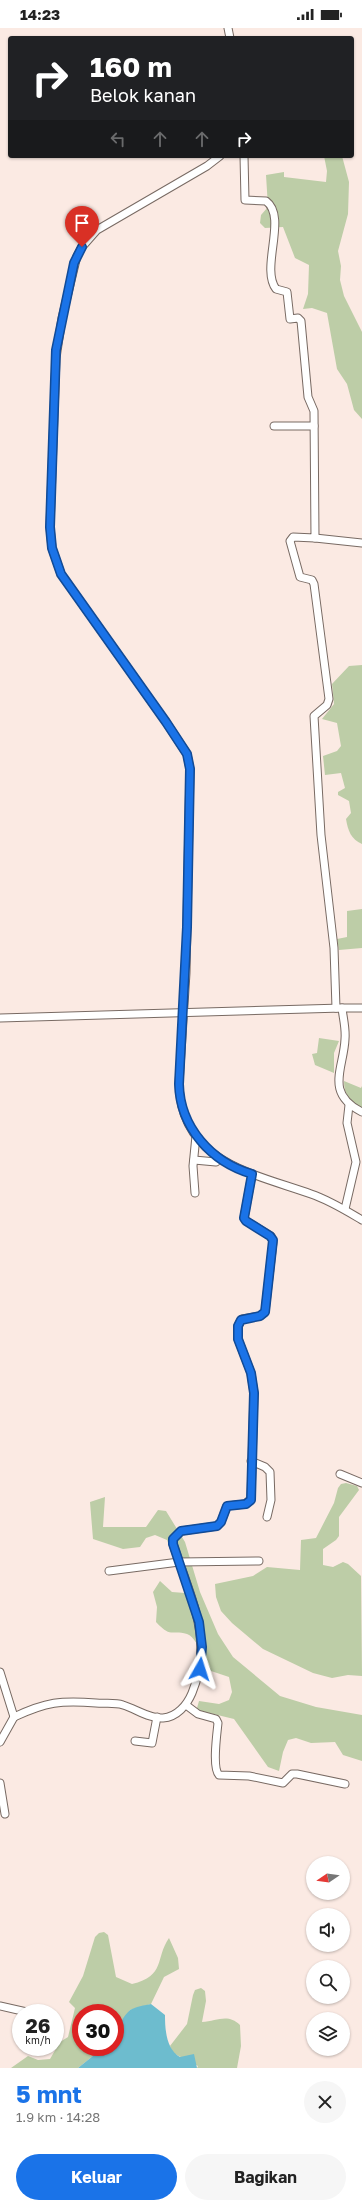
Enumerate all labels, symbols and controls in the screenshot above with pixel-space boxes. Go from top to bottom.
text: 14:23 [20,5,60,23]
text: 160 m [90,50,172,83]
icon: right [24,52,76,104]
text: Belok kanan [90,84,196,106]
icon: left [107,128,129,150]
icon: ahead [149,128,171,150]
icon: ahead [191,128,213,150]
icon: right [233,128,255,150]
pin [65,206,99,247]
icon: arrive [71,212,93,234]
position arrow [179,1648,221,1690]
north arrow [306,1856,350,1900]
map controls [306,1856,350,2056]
button: sound [306,1908,350,1952]
button: search [306,1960,350,2004]
speed limit sign: 30 [72,2004,124,2056]
button: layers [306,2012,350,2056]
text: 26 [26,2013,50,2037]
text: km/h [25,2034,51,2046]
text: 5 mnt [16,2079,82,2108]
button: close [304,2081,346,2123]
text: 1.9 km · 14:28 [16,2109,100,2125]
button: Keluar [16,2154,177,2200]
button: Bagikan [185,2154,346,2200]

